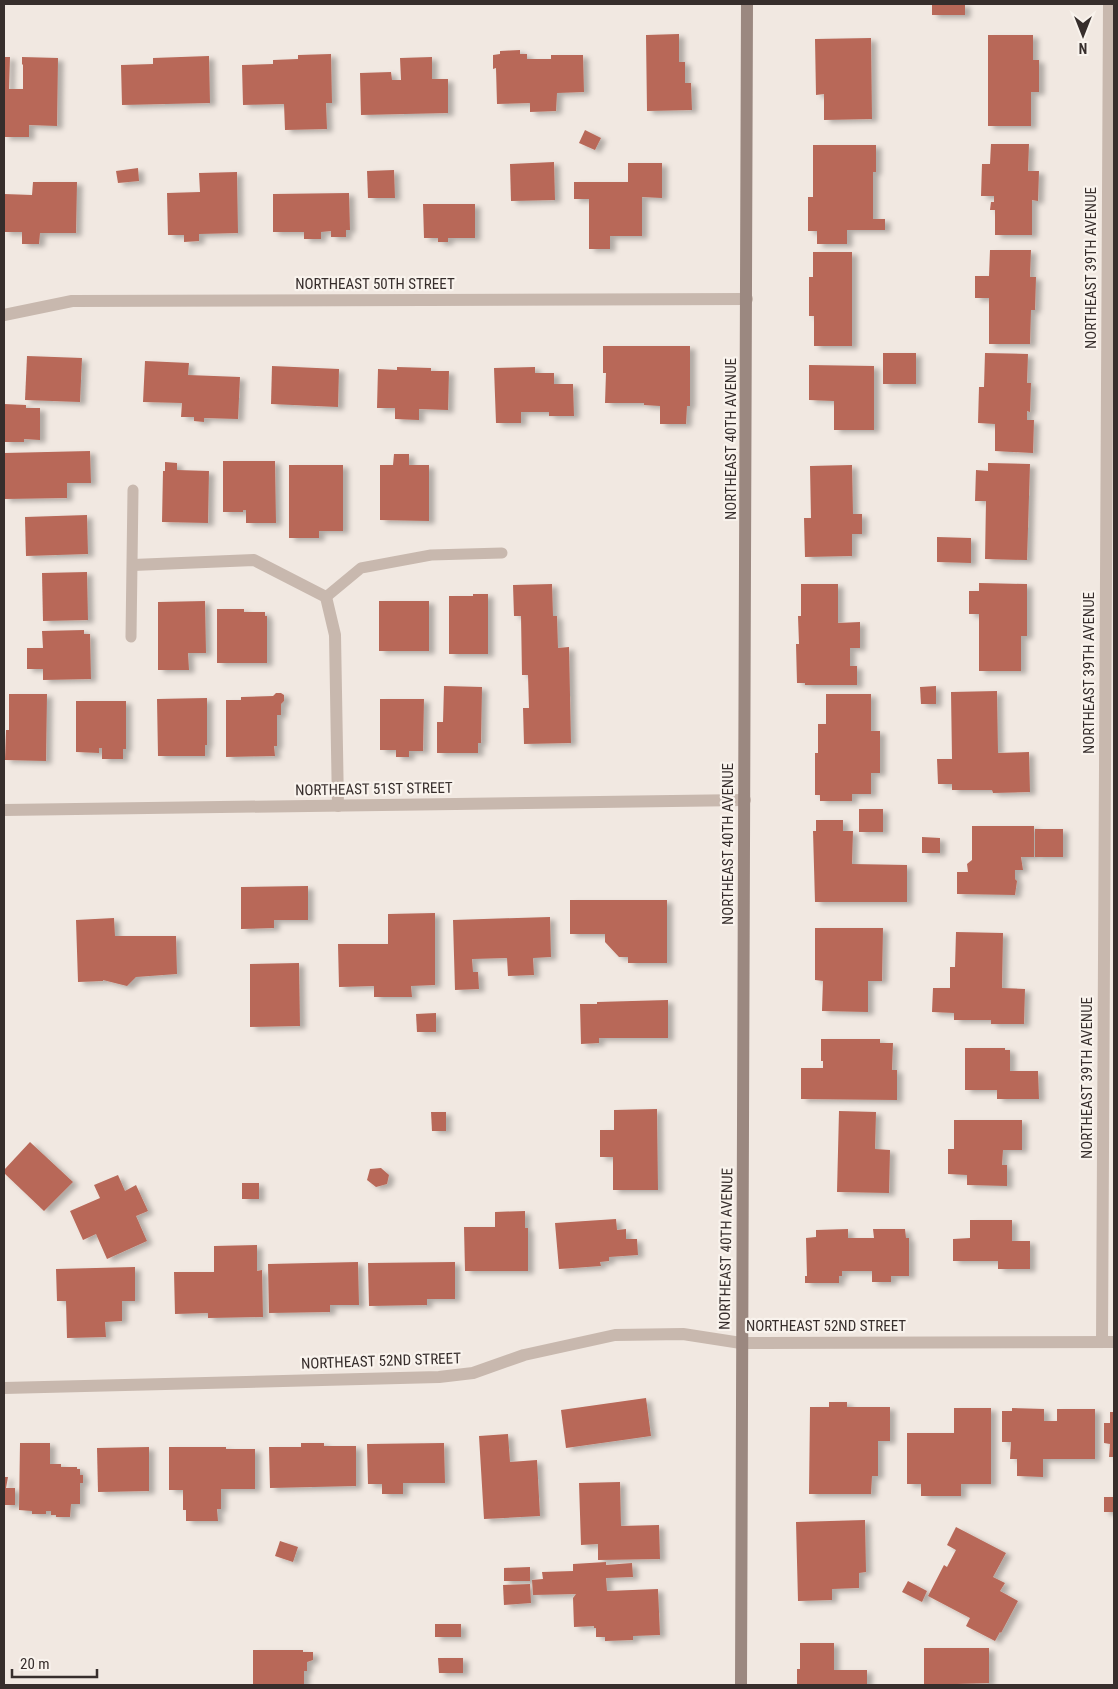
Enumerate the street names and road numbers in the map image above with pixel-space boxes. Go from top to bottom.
street label: NORTHEAST 39TH AVENUE [1082,187,1100,349]
street label: NORTHEAST 50TH STREET [295,275,455,293]
street label: NORTHEAST 40TH AVENUE [722,358,740,520]
street label: NORTHEAST 39TH AVENUE [1080,592,1098,754]
street label: NORTHEAST 40TH AVENUE [719,763,737,925]
street label: NORTHEAST 51ST STREET [295,779,453,799]
street label: NORTHEAST 39TH AVENUE [1078,997,1096,1159]
street label: NORTHEAST 40TH AVENUE [716,1168,736,1330]
street label: NORTHEAST 52ND STREET [746,1317,906,1335]
street label: NORTHEAST 52ND STREET [301,1349,462,1373]

